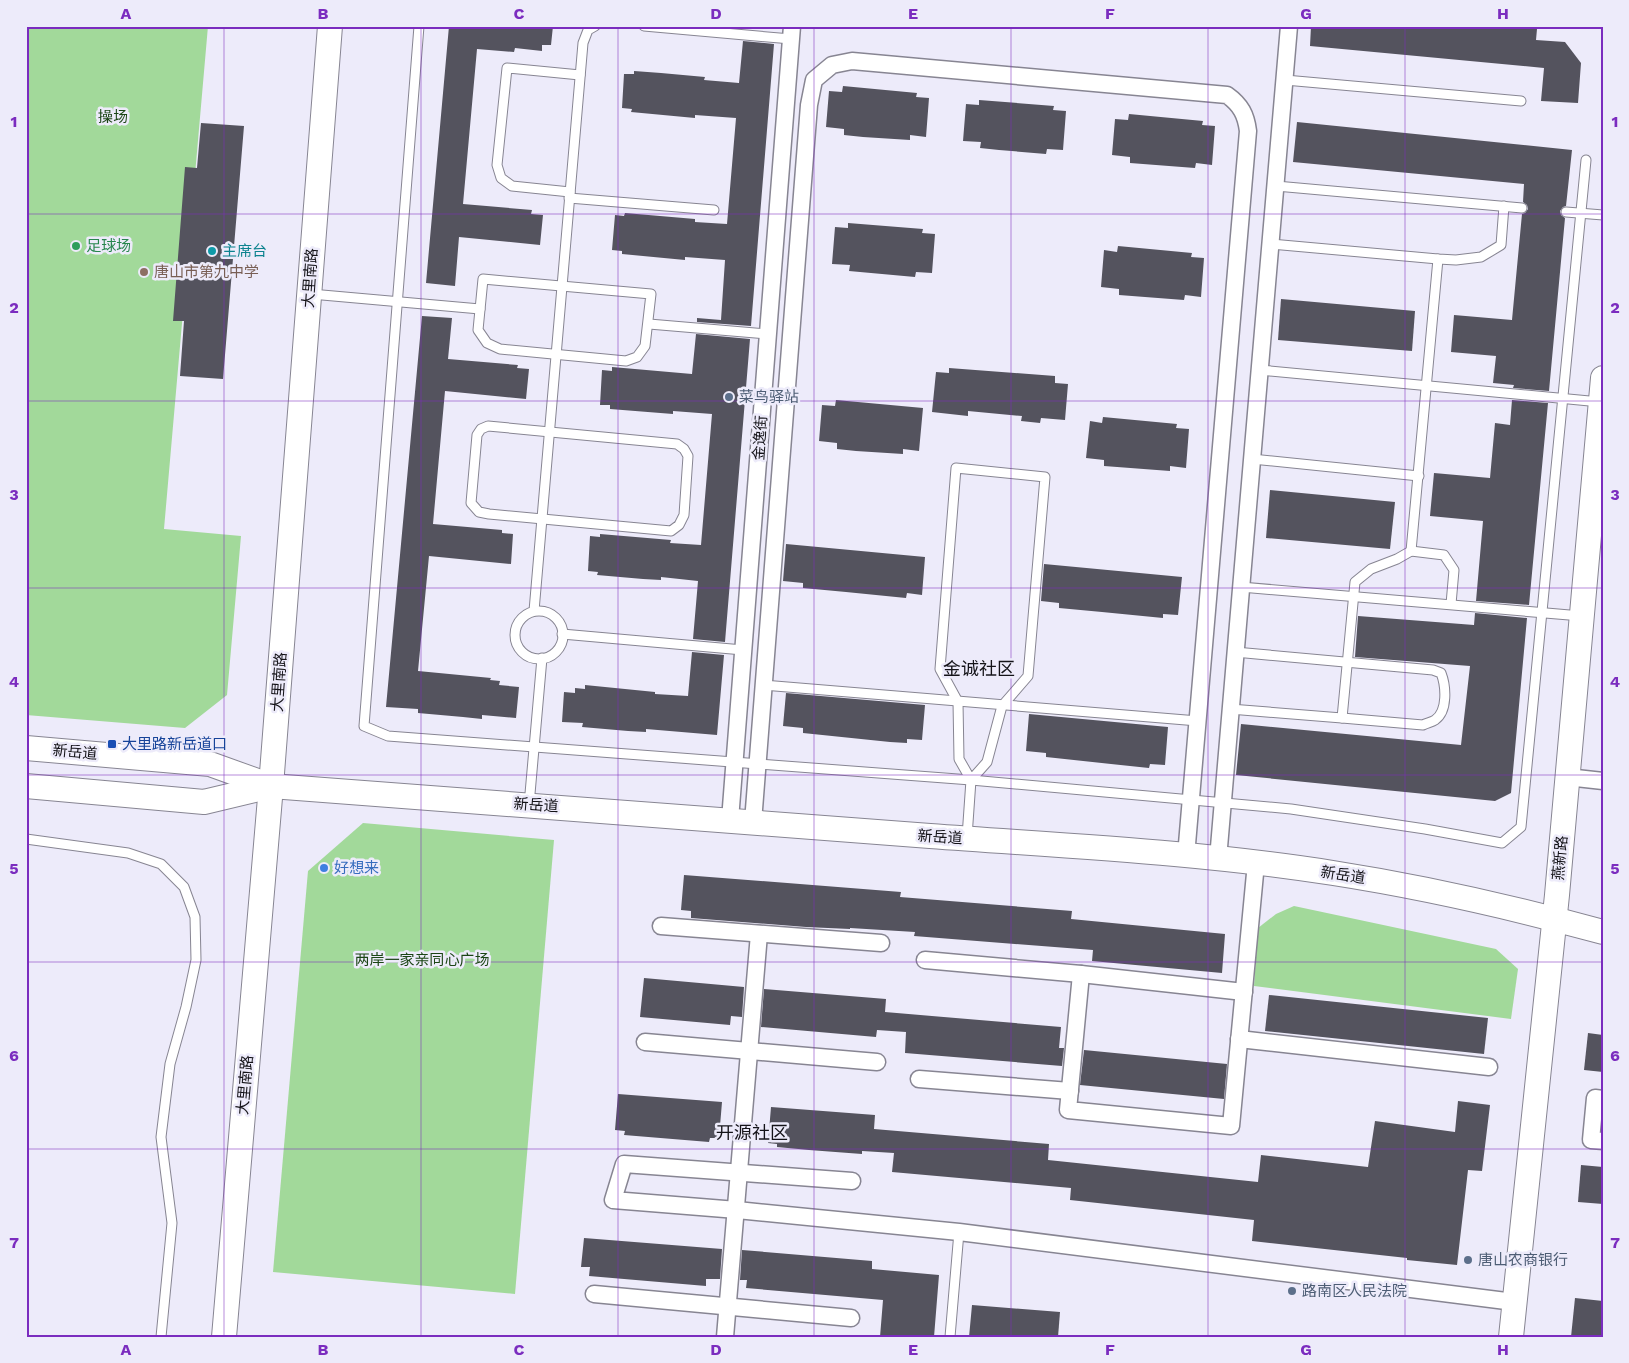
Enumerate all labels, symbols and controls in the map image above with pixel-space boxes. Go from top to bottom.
text: A [121,4,132,23]
text: B [318,4,329,23]
text: C [514,4,525,23]
text: D [710,4,722,23]
text: E [908,4,918,23]
text: F [1105,4,1115,23]
text: G [1300,4,1312,23]
text: H [1497,4,1509,23]
park label: 操场 [98,108,128,126]
text: 1 [11,112,17,131]
text: 1 [1612,112,1618,131]
place label: 足球场 [86,237,131,255]
marker: 足球场 [70,240,82,252]
place label: 主席台 [222,242,267,260]
marker: 主席台 [206,245,218,257]
street label: 大里南路 [299,247,321,309]
place label: 唐山市第九中学 [154,263,259,281]
marker: 唐山市第九中学 [138,266,150,278]
text: 2 [9,298,19,317]
text: 2 [1610,298,1620,317]
place label: 菜鸟驿站 [739,388,799,406]
marker: 菜鸟驿站 [723,391,735,403]
street label: 金逸街 [749,415,771,461]
text: 3 [9,485,19,504]
text: 3 [1610,485,1620,504]
street label: 大里南路 [268,651,290,713]
district label: 金诚社区 [943,658,1015,679]
text: 4 [9,672,19,691]
text: 4 [1610,672,1620,691]
place label: 大里路新岳道口 [122,735,227,753]
marker: 大里路新岳道口 [106,738,118,750]
street label: 新岳道 [52,741,98,763]
street label: 新岳道 [513,794,559,816]
street label: 新岳道 [917,826,963,848]
street label: 燕新路 [1549,835,1571,881]
text: 5 [9,859,19,878]
place label: 好想来 [334,859,379,877]
text: 5 [1610,859,1620,878]
marker: 好想来 [318,862,330,874]
street label: 新岳道 [1319,863,1367,887]
park label: 两岸一家亲同心广场 [354,951,490,969]
text: 6 [9,1046,19,1065]
text: 6 [1610,1046,1620,1065]
street label: 大里南路 [233,1054,257,1116]
district label: 开源社区 [716,1122,788,1143]
text: 7 [9,1233,19,1252]
text: 7 [1610,1233,1620,1252]
place label: 唐山农商银行 [1478,1251,1568,1269]
marker: 唐山农商银行 [1462,1254,1474,1266]
place label: 路南区人民法院 [1302,1282,1407,1300]
marker: 路南区人民法院 [1286,1285,1298,1297]
text: A [121,1340,132,1359]
text: B [318,1340,329,1359]
text: C [514,1340,525,1359]
text: D [710,1340,722,1359]
text: E [908,1340,918,1359]
text: F [1105,1340,1115,1359]
text: G [1300,1340,1312,1359]
text: H [1497,1340,1509,1359]

